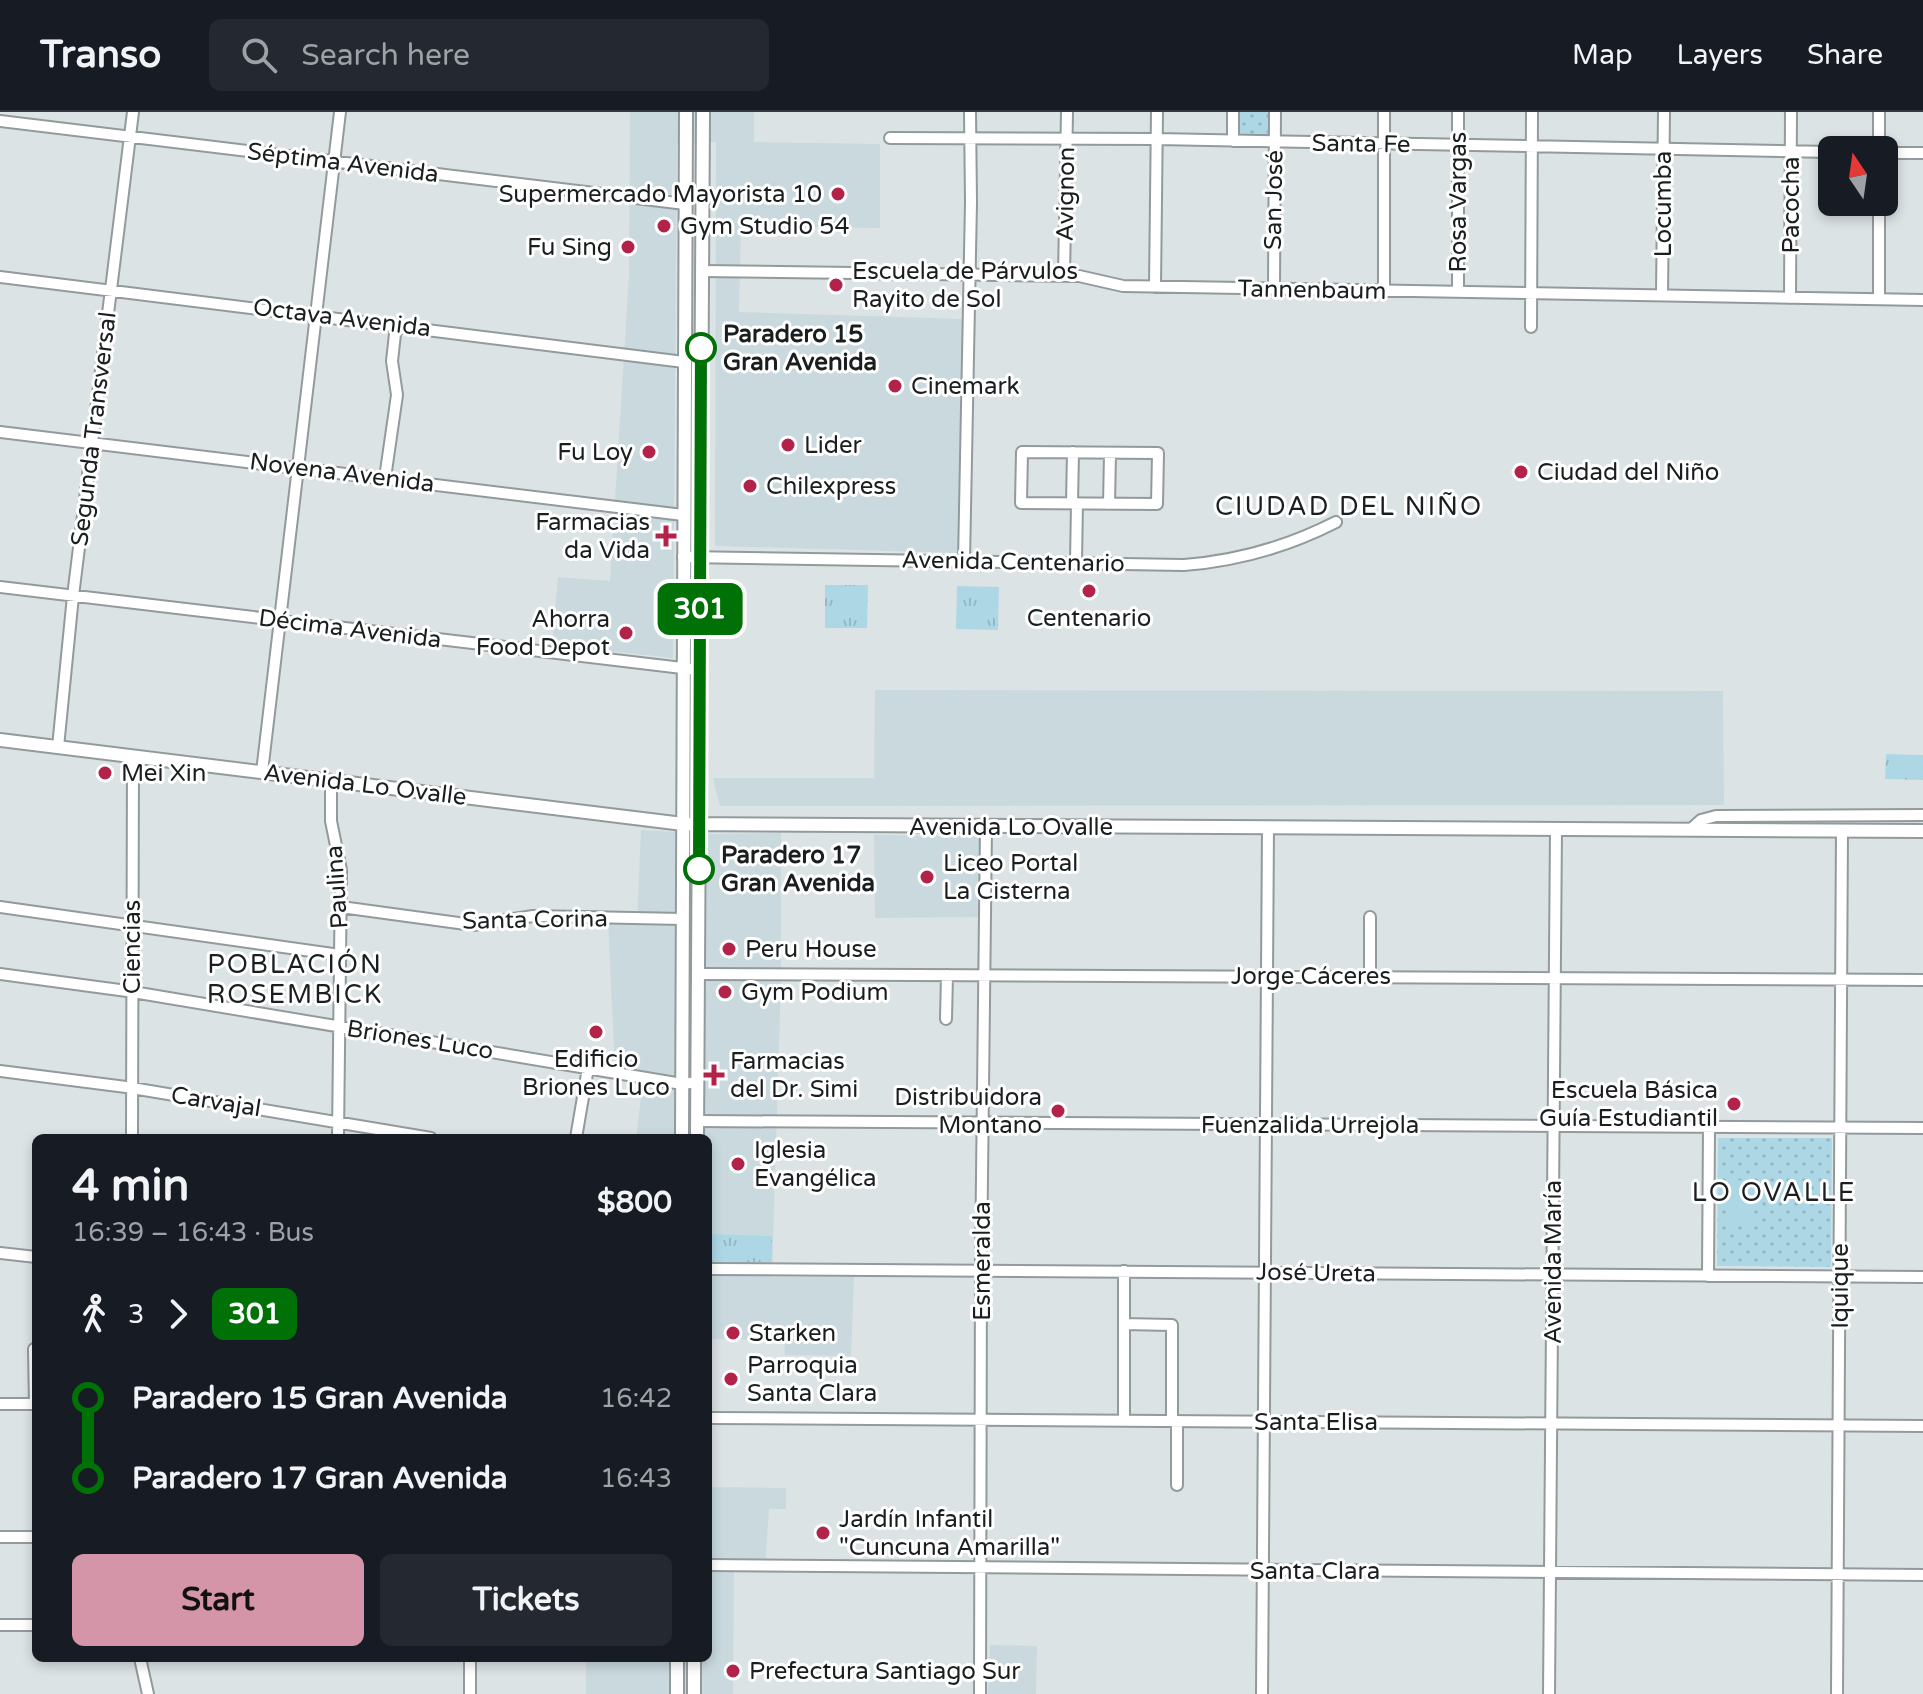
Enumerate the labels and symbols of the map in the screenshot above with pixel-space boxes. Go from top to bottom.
street label: Santa Fe [1311,129,1411,159]
street label: Rosa Vargas [1444,132,1473,272]
north arrow [1818,136,1898,216]
street label: Séptima Avenida [246,137,440,189]
street label: Avignon [1051,146,1081,242]
street label: San José [1259,150,1289,250]
street label: Locumba [1649,151,1678,257]
street label: Pacocha [1777,156,1806,254]
place label: Supermercado Mayorista 10 [499,180,822,209]
marker: Supermercado Mayorista 10 [829,185,847,203]
place label: Gym Studio 54 [680,212,849,241]
marker: Gym Studio 54 [655,217,673,235]
place label: Fu Sing [527,233,612,262]
marker: Fu Sing [619,238,637,256]
place label: Escuela de Párvulos Rayito de Sol [852,257,1078,314]
street label: Tannenbaum [1237,274,1387,306]
marker: Escuela de Párvulos Rayito de Sol [827,276,845,294]
street label: Octava Avenida [251,293,433,343]
street label: Segunda Transversal [65,310,123,548]
place label: Paradero 15 Gran Avenida [723,320,877,377]
marker: Paradero 15 Gran Avenida [686,333,716,363]
place label: Cinemark [911,372,1020,401]
marker: Cinemark [886,377,904,395]
place label: Lider [804,431,863,460]
marker: Lider [779,436,797,454]
place label: Fu Loy [557,438,633,467]
marker: Fu Loy [640,443,658,461]
street label: Novena Avenida [248,447,436,499]
place label: Ciudad del Niño [1537,458,1719,487]
marker: Ciudad del Niño [1512,463,1530,481]
place label: Chilexpress [766,472,896,501]
marker: Chilexpress [741,477,759,495]
district label: CIUDAD DEL NIÑO [1215,491,1483,522]
place label: Farmacias da Vida [535,508,650,565]
marker: Farmacias da Vida [657,527,675,545]
street label: Avenida Centenario [901,546,1125,578]
marker: Centenario [1080,582,1098,600]
line badge: 301 [654,583,746,635]
street label: Décima Avenida [257,603,443,655]
place label: Centenario [1027,604,1151,633]
place label: Ahorra Food Depot [476,605,610,662]
marker: Ahorra Food Depot [617,624,635,642]
street label: Avenida Lo Ovalle [262,758,468,812]
place label: Mei Xin [121,759,206,788]
marker: Mei Xin [96,764,114,782]
street label: Avenida Lo Ovalle [909,813,1113,842]
place label: Paradero 17 Gran Avenida [721,841,875,898]
street label: Paulina [320,844,354,930]
place label: Liceo Portal La Cisterna [943,849,1078,906]
marker: Paradero 17 Gran Avenida [684,854,714,884]
marker: Liceo Portal La Cisterna [918,868,936,886]
street label: Ciencias [118,900,147,994]
street label: Santa Corina [462,904,608,936]
place label: Peru House [745,935,877,964]
marker: Peru House [720,940,738,958]
district label: POBLACIÓN ROSEMBICK [207,948,383,1010]
street label: Jorge Cáceres [1231,962,1391,991]
place label: Gym Podium [741,978,888,1007]
marker: Gym Podium [716,983,734,1001]
street label: Briones Luco [345,1014,495,1066]
marker: Edificio Briones Luco [587,1023,605,1041]
place label: Edificio Briones Luco [522,1045,670,1102]
place label: Farmacias del Dr. Simi [730,1047,858,1104]
marker: Farmacias del Dr. Simi [705,1066,723,1084]
place label: Escuela Básica Guía Estudiantil [1539,1076,1718,1133]
street label: Carvajal [169,1081,263,1123]
place label: Distribuidora Montano [894,1083,1042,1140]
marker: Escuela Básica Guía Estudiantil [1725,1095,1743,1113]
marker: Distribuidora Montano [1049,1102,1067,1120]
street label: Fuenzalida Urrejola [1201,1111,1419,1140]
place label: Iglesia Evangélica [754,1136,877,1193]
marker: Iglesia Evangélica [729,1155,747,1173]
district label: LO OVALLE [1692,1177,1856,1208]
street label: Avenida María [1539,1180,1568,1344]
street label: Esmeralda [968,1201,997,1321]
street label: Iquique [1826,1243,1855,1329]
street label: José Ureta [1256,1257,1376,1289]
place label: Starken [749,1319,836,1348]
marker: Starken [724,1324,742,1342]
place label: Parroquia Santa Clara [747,1351,877,1408]
marker: Parroquia Santa Clara [722,1370,740,1388]
street label: Santa Elisa [1254,1408,1378,1437]
place label: Jardín Infantil "Cuncuna Amarilla" [839,1505,1060,1562]
marker: Jardín Infantil "Cuncuna Amarilla" [814,1524,832,1542]
street label: Santa Clara [1250,1557,1380,1586]
place label: Prefectura Santiago Sur [749,1657,1021,1686]
marker: Prefectura Santiago Sur [724,1662,742,1680]

